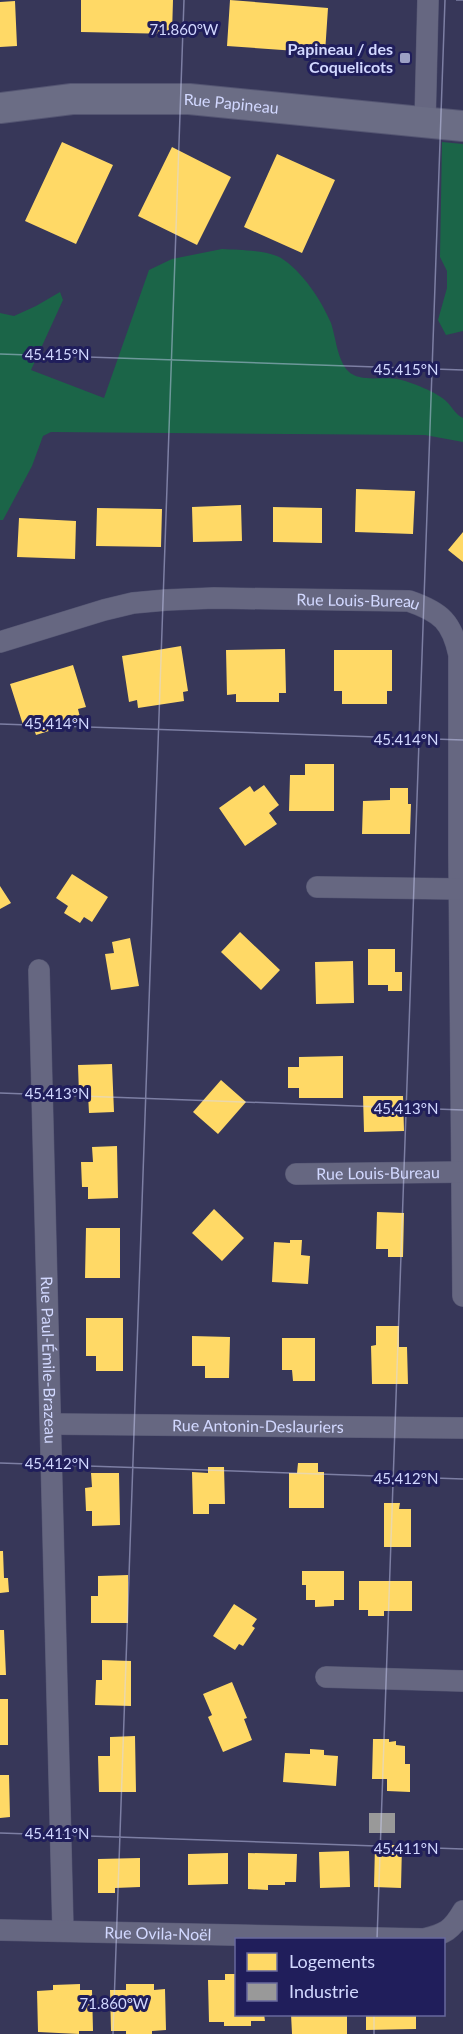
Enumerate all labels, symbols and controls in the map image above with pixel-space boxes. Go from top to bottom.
text: 71.860°W [150,20,219,38]
place label: Papineau / des Coquelicots [287,39,393,76]
marker: Papineau / des Coquelicots [398,51,412,65]
street label: Rue Papineau [184,89,280,117]
text: 45.415°N [25,345,89,363]
text: 45.415°N [374,360,438,378]
street label: Rue Louis-Bureau [296,589,423,613]
text: 45.414°N [25,714,89,732]
text: 45.414°N [374,730,438,748]
text: 45.413°N [25,1084,89,1102]
text: 45.413°N [374,1099,438,1117]
street label: Rue Louis-Bureau [316,1162,440,1183]
street label: Rue Paul-Émile-Brazeau [38,1276,61,1444]
street label: Rue Antonin-Deslauriers [172,1415,344,1436]
text: 45.412°N [25,1454,89,1472]
text: 45.412°N [374,1469,438,1487]
text: 45.411°N [25,1824,89,1842]
text: 45.411°N [374,1839,438,1857]
street label: Rue Ovila-Noël [104,1922,212,1943]
legend [235,1938,445,2016]
text: Logements [289,1950,375,1972]
text: Industrie [289,1980,359,2002]
text: 71.860°W [80,1994,149,2012]

